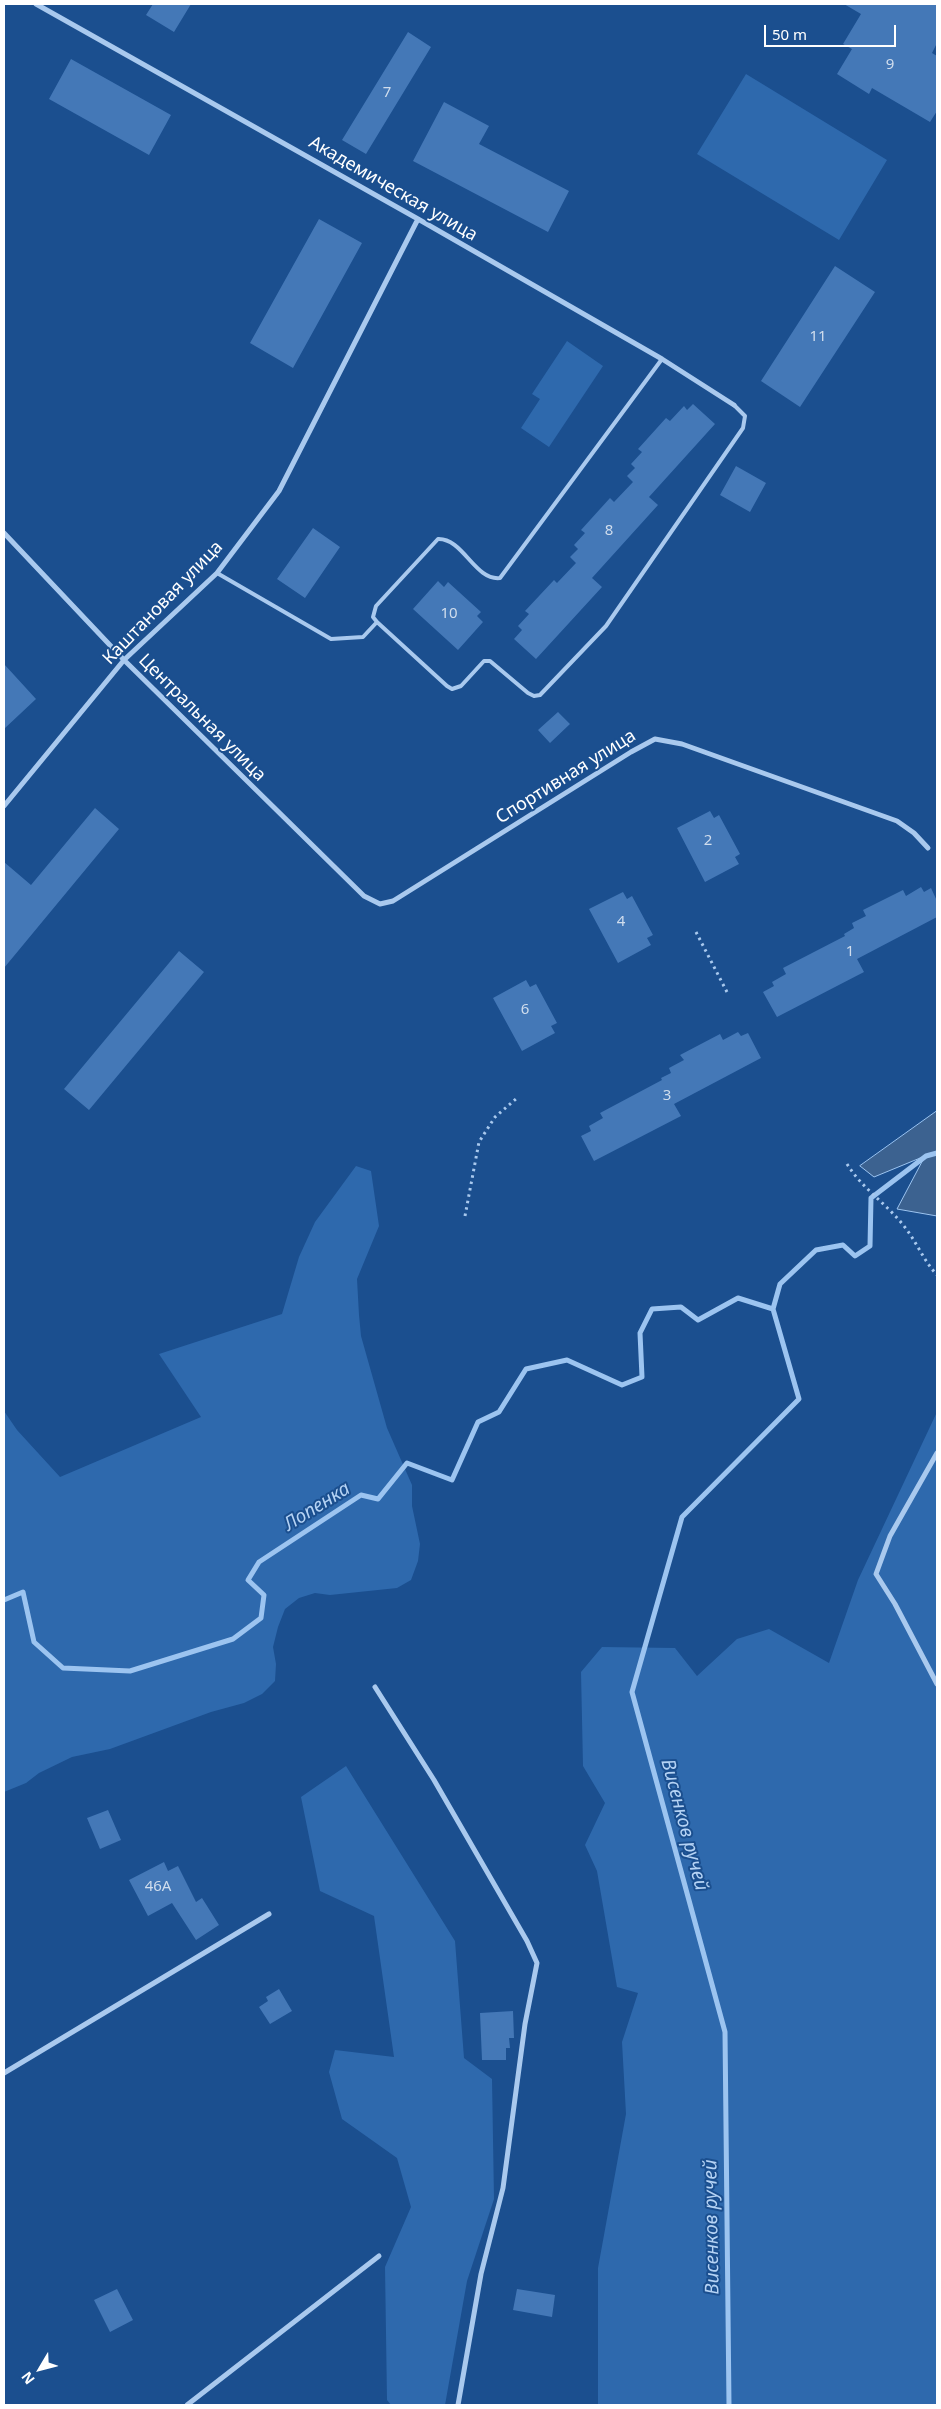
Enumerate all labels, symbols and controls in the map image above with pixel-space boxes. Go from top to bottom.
scale bar [766,15,898,47]
text: 50 m [772,24,807,44]
house number: 9 [886,56,894,74]
house number: 7 [383,84,391,102]
street label: Академическая улица [305,132,481,246]
house number: 11 [809,328,827,346]
house number: 8 [605,522,613,540]
street label: Каштановая улица [98,537,228,669]
house number: 10 [440,605,458,623]
street label: Центральная улица [134,650,270,786]
street label: Спортивная улица [492,725,640,829]
house number: 2 [704,832,712,850]
house number: 4 [617,913,625,931]
house number: 1 [846,943,854,961]
house number: 6 [521,1001,529,1019]
house number: 3 [663,1087,671,1105]
water label: Лопенка [279,1478,355,1536]
water label: Висенков ручей [655,1757,713,1893]
house number: 46А [145,1878,171,1896]
water label: Висенков ручей [699,2159,725,2295]
north arrow [15,2344,65,2394]
text: N [17,2368,39,2389]

